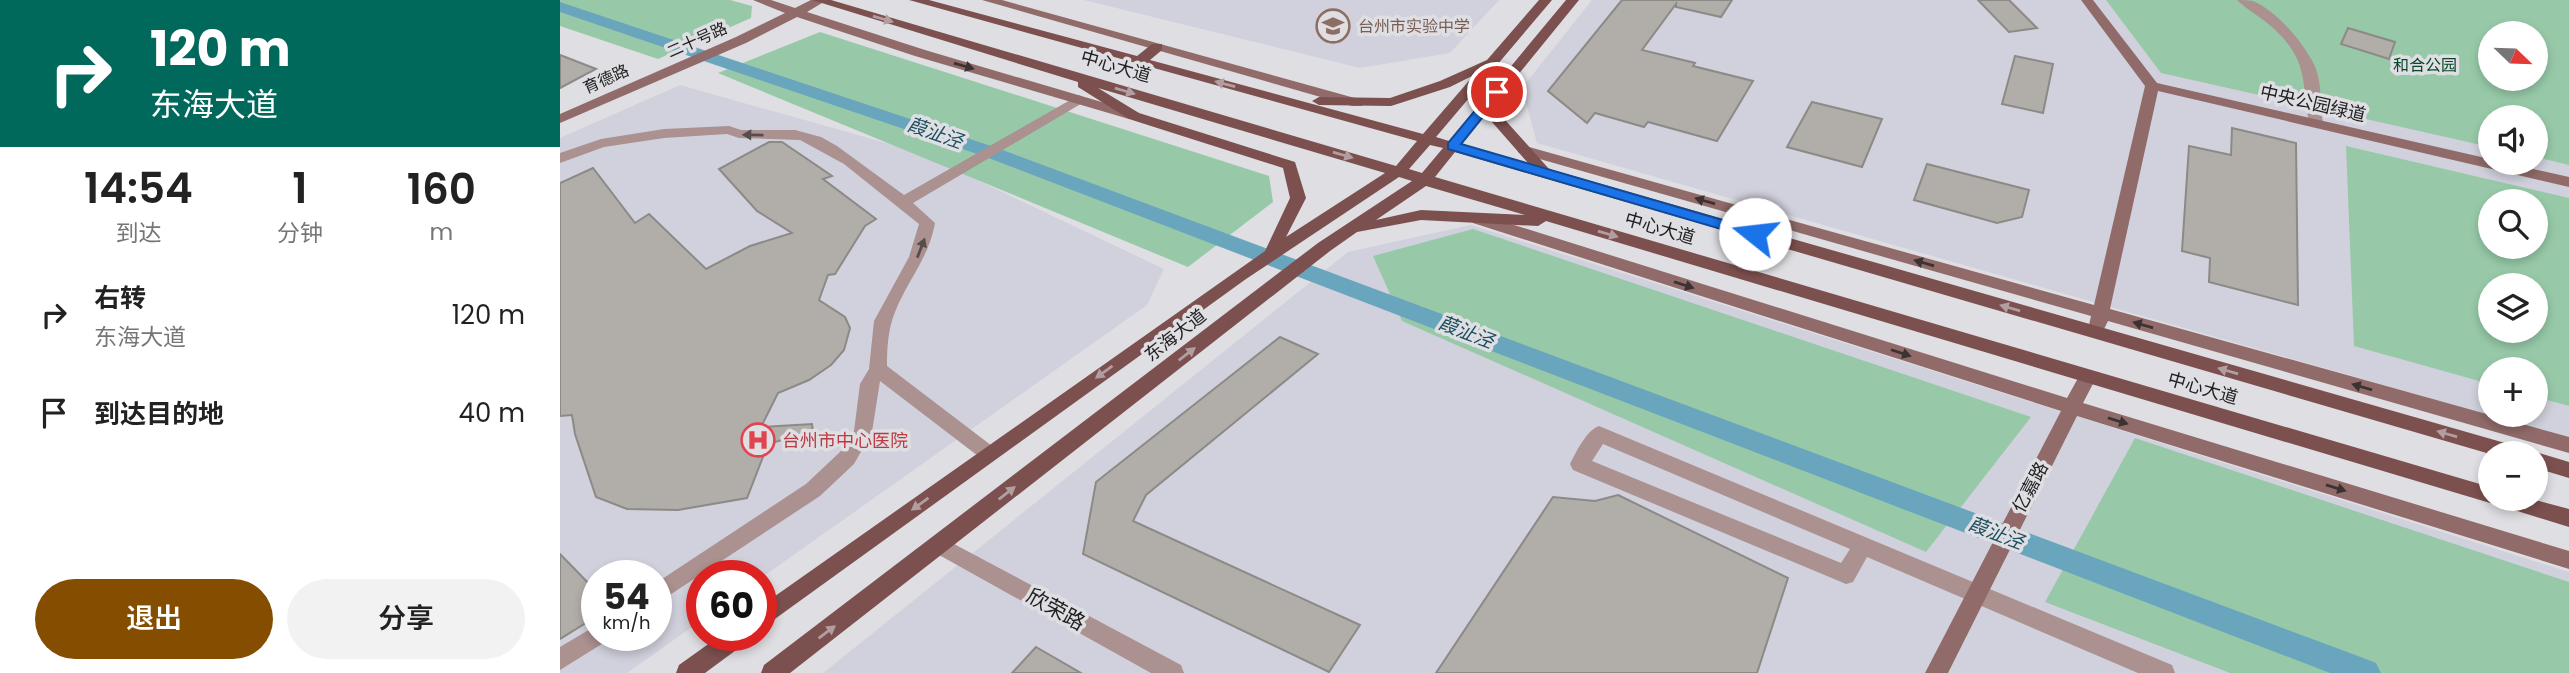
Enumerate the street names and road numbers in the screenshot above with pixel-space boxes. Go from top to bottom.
street label: 二十号路 [663,16,731,64]
street label: 中心大道 [1078,44,1154,88]
street label: 育德路 [579,59,633,99]
street label: 中央公园绿道 [2258,79,2368,127]
street label: 中心大道 [1622,206,1698,250]
street label: 东海大道 [1139,303,1211,367]
street label: 中心大道 [2165,366,2241,410]
street label: 亿嘉路 [2006,457,2054,517]
street label: 欣荣路 [1021,581,1091,637]

